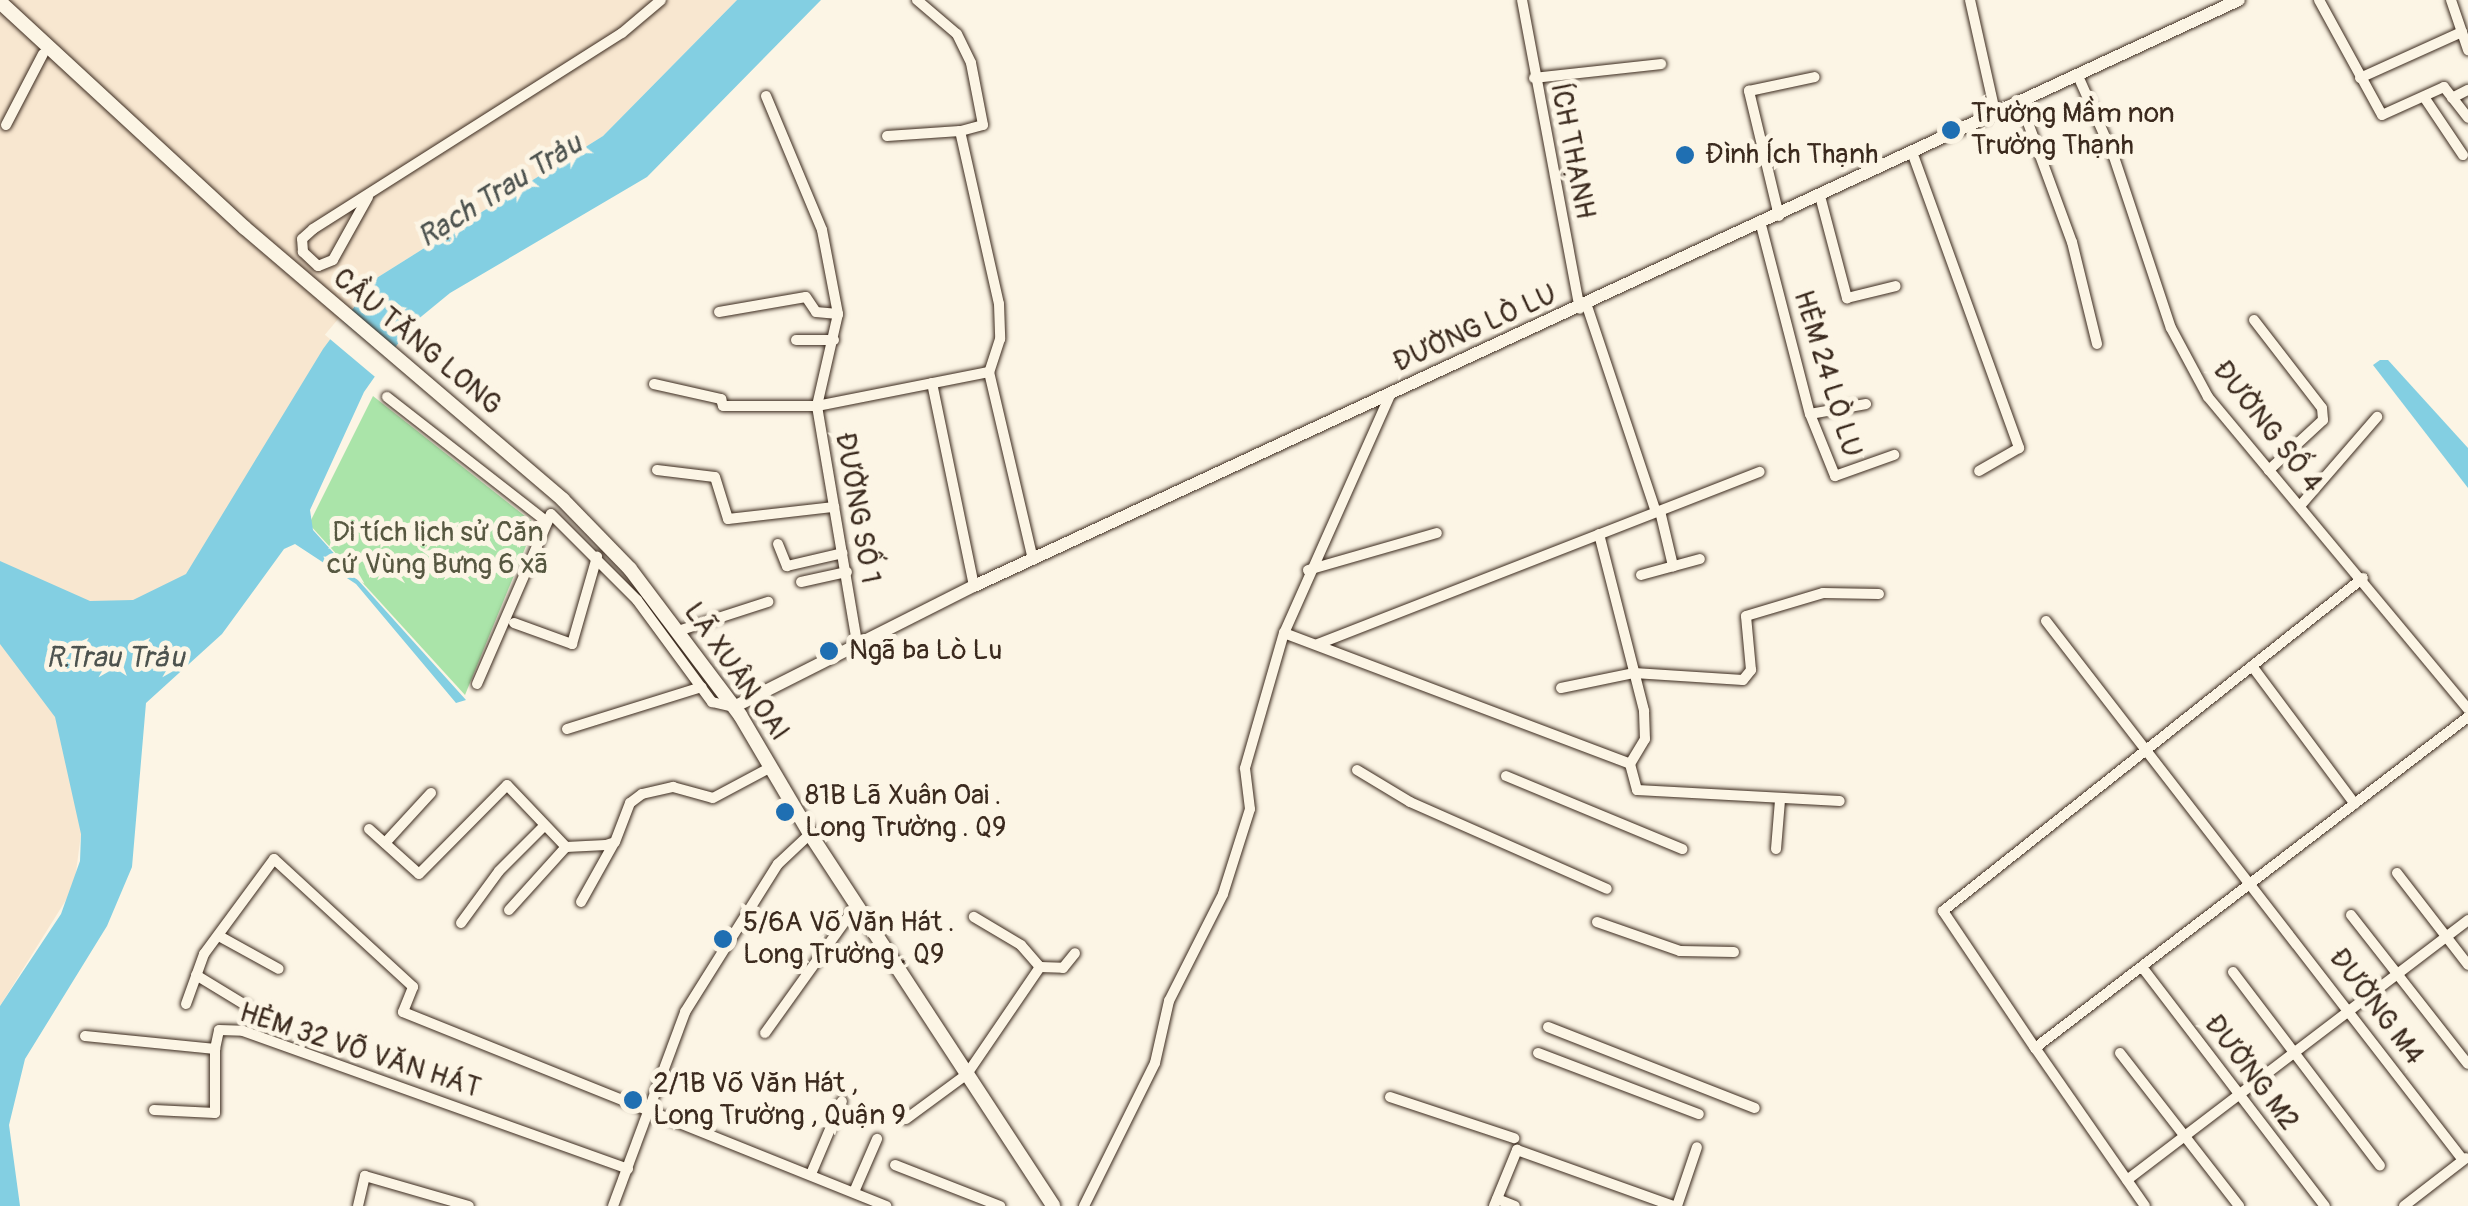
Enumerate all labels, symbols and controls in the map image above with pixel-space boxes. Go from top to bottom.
street label: ÍCH THẠNH [1542,80,1602,222]
place label: Trường Mầm non Trường Thạnh [1971,97,2175,163]
marker: Trường Mầm non Trường Thạnh [1940,119,1962,141]
water label: Rạch Trau Trảu [411,126,589,256]
place label: Đình Ích Thạnh [1705,138,1878,172]
marker: Đình Ích Thạnh [1674,144,1696,166]
street label: CẦU TĂNG LONG [326,262,508,422]
street label: ĐƯỜNG LÒ LU [1388,278,1562,380]
street label: HẺM 24 LÒ LU [1786,287,1868,461]
street label: ĐƯỜNG SỐ 4 [2205,354,2329,500]
street label: ĐƯỜNG SỐ 1 [827,430,887,586]
park label: Di tích lịch sử Căn cứ Vùng Bưng 6 xã [327,516,549,582]
street label: LÃ XUÂN OAI [676,596,796,748]
place label: Ngã ba Lò Lu [849,634,1002,668]
water label: R.Trau Trảu [46,640,184,676]
marker: Ngã ba Lò Lu [818,640,840,662]
place label: 81B Lã Xuân Oai . Long Trường . Q9 [805,779,1006,845]
marker: 81B Lã Xuân Oai . Long Trường . Q9 [774,801,796,823]
place label: 5/6A Võ Văn Hát . Long Trường . Q9 [743,906,954,972]
marker: 5/6A Võ Văn Hát . Long Trường . Q9 [712,928,734,950]
street label: ĐƯỜNG M4 [2321,942,2431,1072]
street label: HẺM 32 VÕ VĂN HÁT [235,996,485,1106]
street label: ĐƯỜNG M2 [2197,1008,2305,1138]
place label: 2/1B Võ Văn Hát , Long Trường , Quận 9 [653,1067,906,1133]
marker: 2/1B Võ Văn Hát , Long Trường , Quận 9 [622,1089,644,1111]

